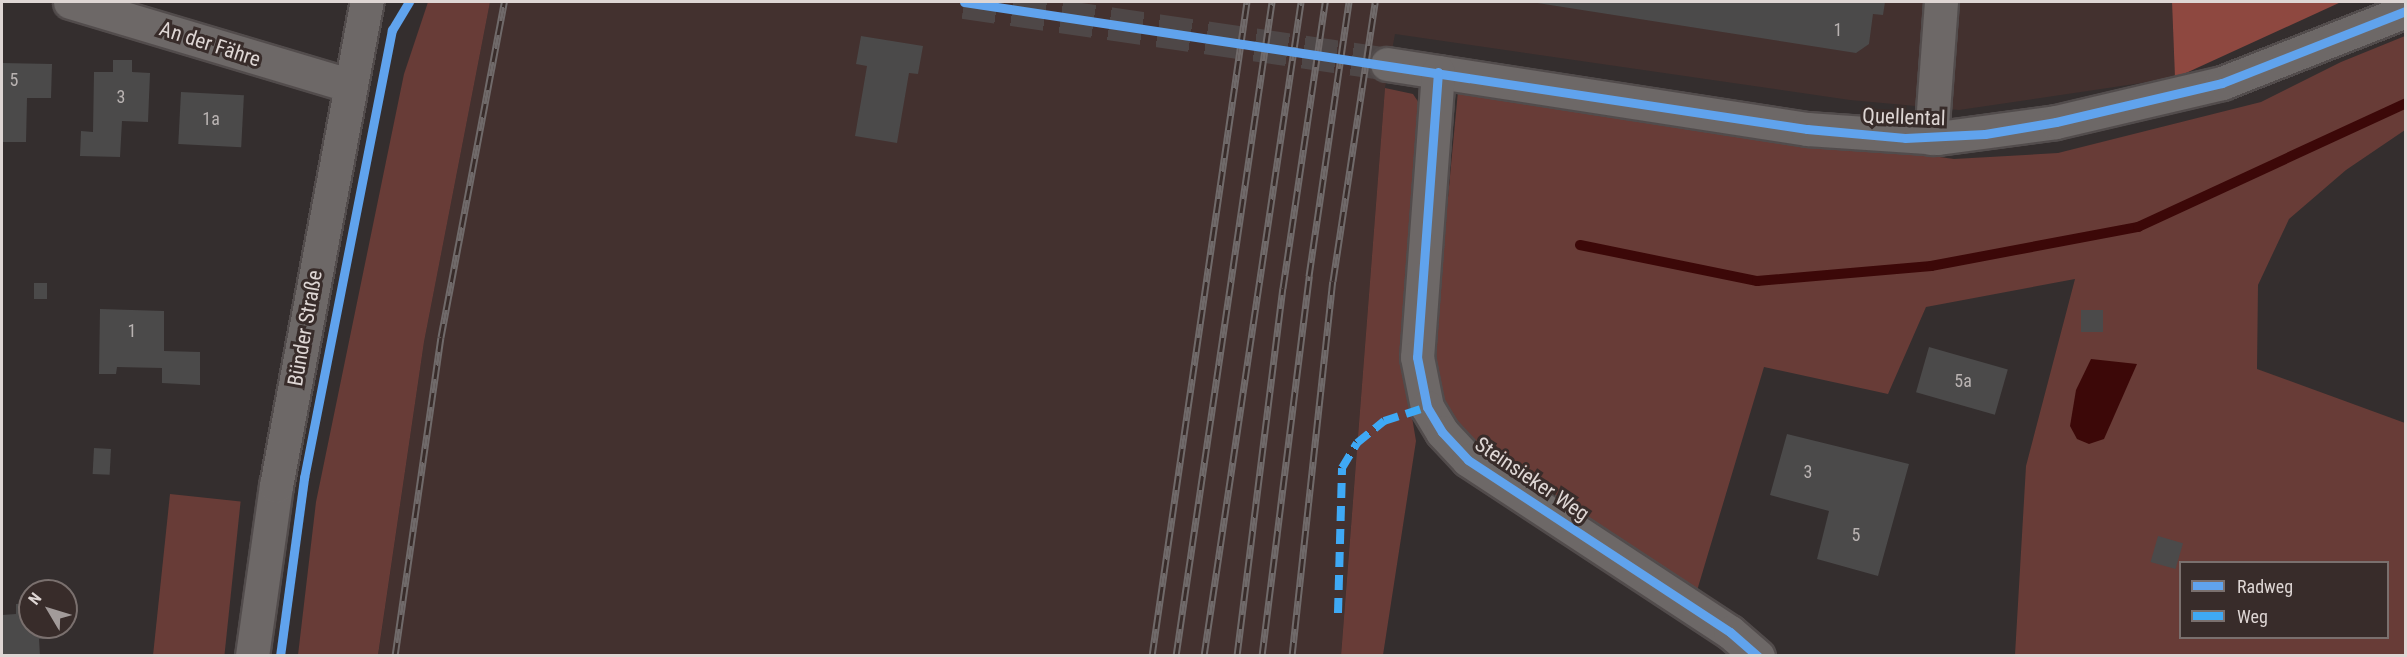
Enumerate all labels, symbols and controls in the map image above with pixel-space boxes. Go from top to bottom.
street label: An der Fähre [156,16,264,72]
house number: 1 [1834,19,1842,41]
house number: 5 [10,69,18,91]
house number: 3 [117,86,125,108]
street label: Quellental [1862,103,1946,131]
house number: 1a [202,108,220,130]
street label: Bünder Straße [282,268,328,388]
house number: 1 [128,320,136,342]
house number: 5a [1954,370,1972,392]
street label: Steinsieker Weg [1470,432,1594,526]
house number: 3 [1804,461,1812,483]
house number: 5 [1852,524,1860,546]
legend [2179,561,2389,639]
text: Radweg [2237,576,2293,597]
north arrow [18,579,78,639]
text: N [24,589,45,609]
text: Weg [2237,606,2268,627]

